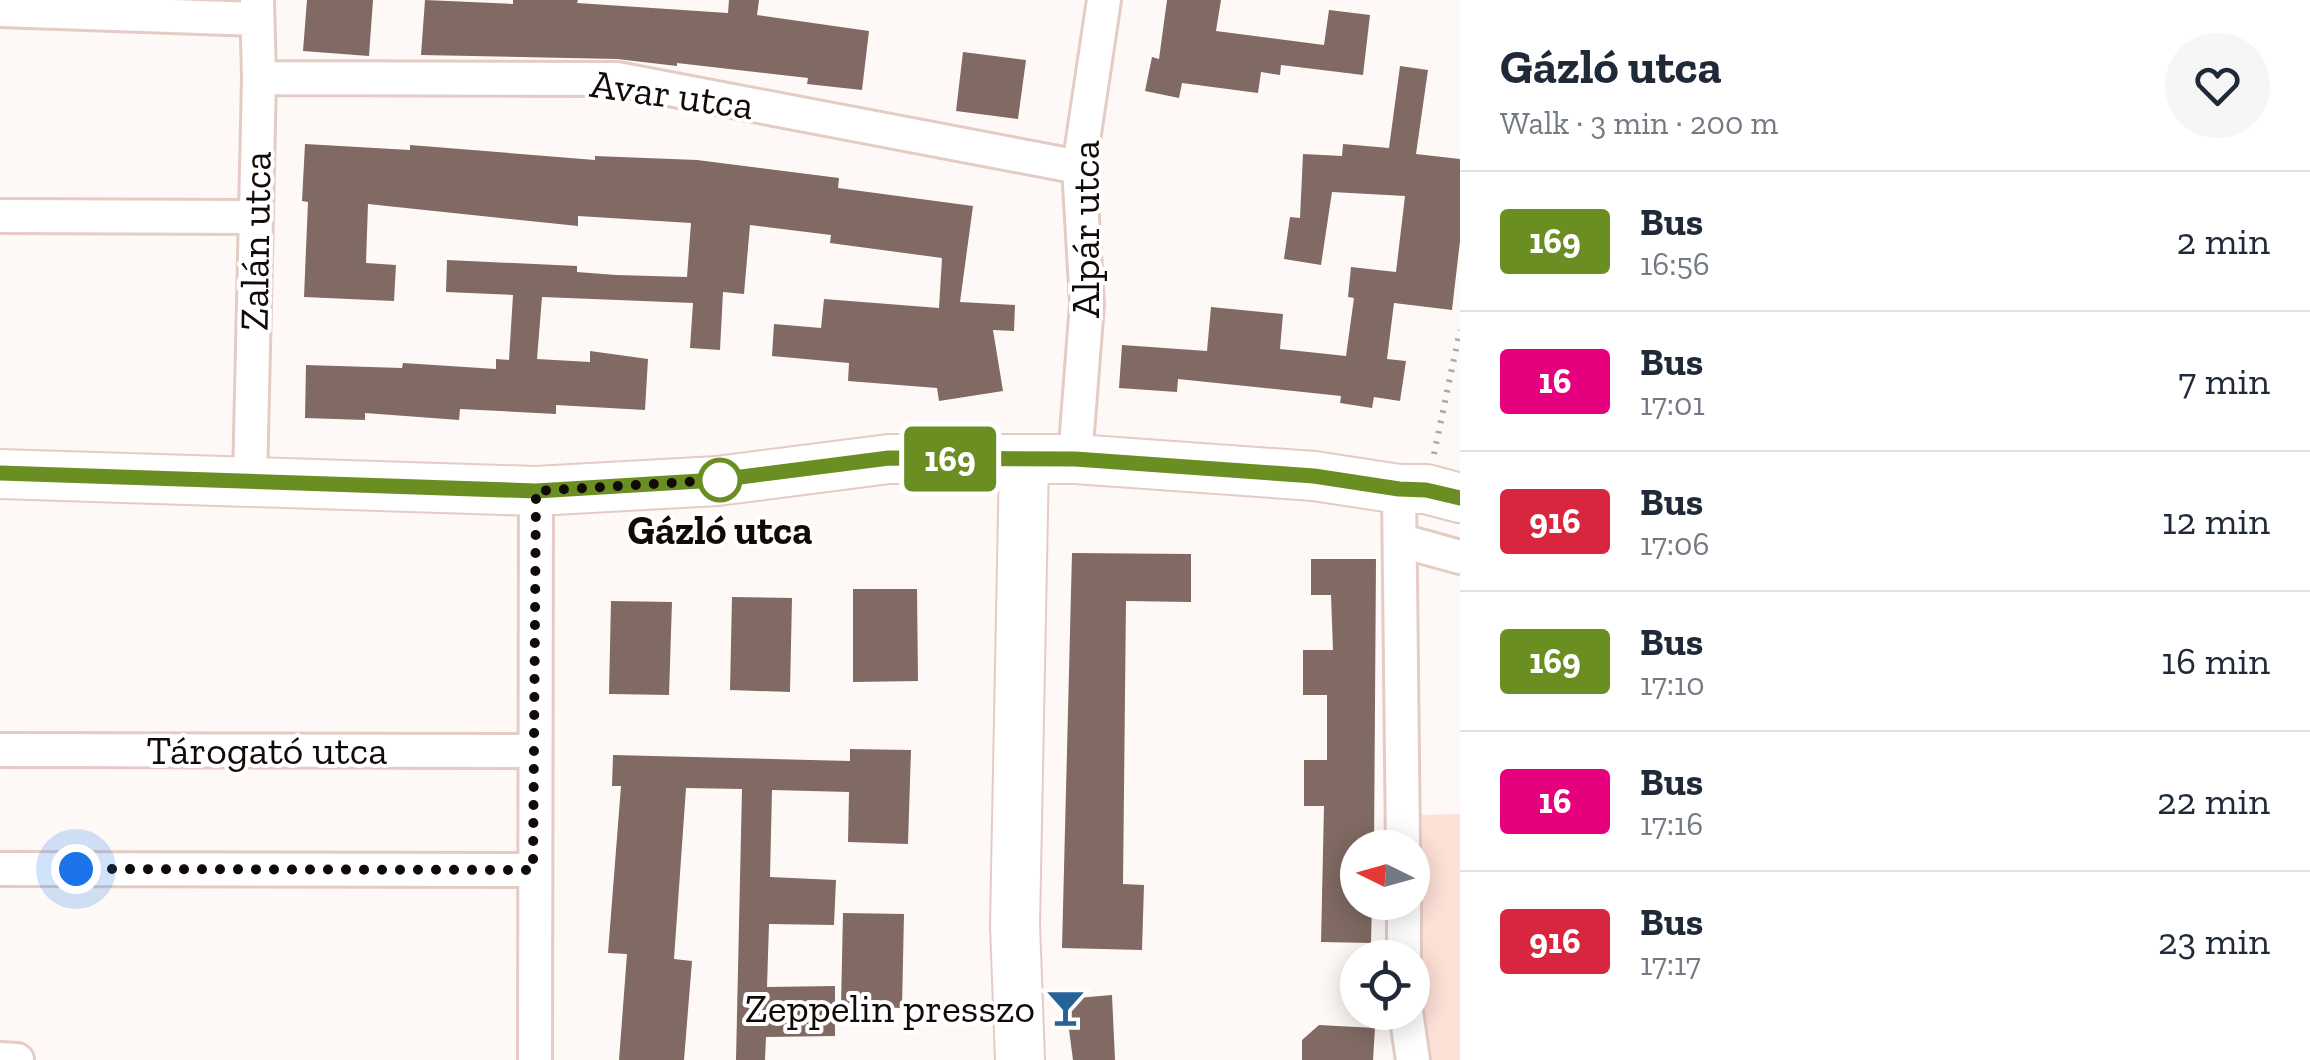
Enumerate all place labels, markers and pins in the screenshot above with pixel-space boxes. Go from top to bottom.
marker: Gázló utca [699,459,741,501]
place label: Gázló utca [628,506,812,554]
place label: Zeppelin presszo [745,984,1035,1032]
bar icon: Zeppelin presszo [1044,987,1086,1029]

